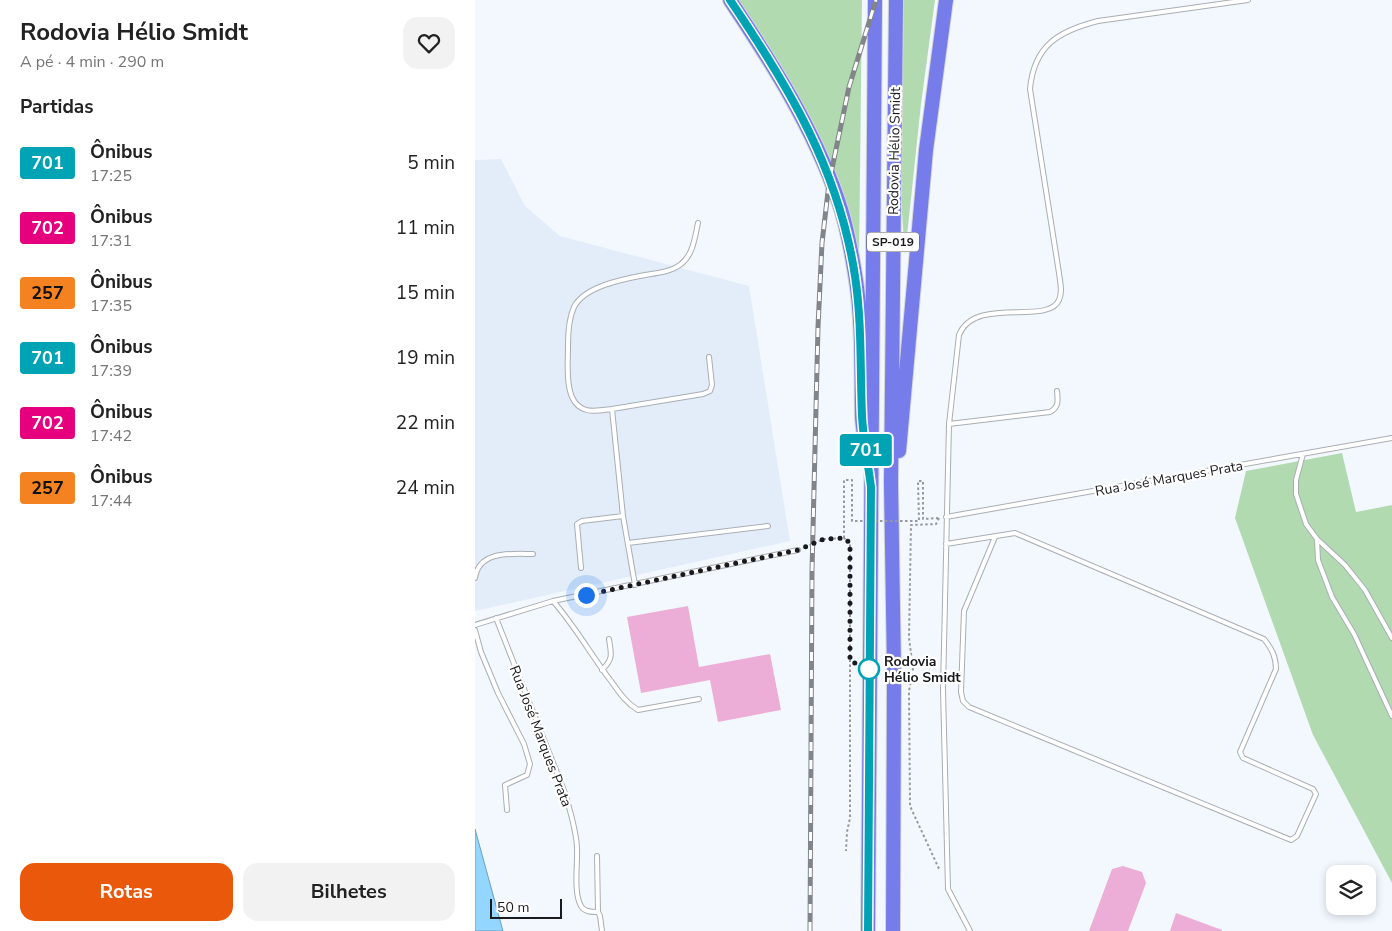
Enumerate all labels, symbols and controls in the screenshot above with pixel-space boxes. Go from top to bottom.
text: Rodovia Hélio Smidt [20,16,248,48]
button: heart [403,17,455,69]
text: A pé · 4 min · 290 m [20,51,164,73]
street label: Rodovia Hélio Smidt [884,87,905,215]
text: Partidas [20,94,94,120]
text: Ônibus [90,139,153,165]
text: 5 min [407,150,455,176]
text: 701 [31,151,64,175]
text: 17:25 [90,165,132,187]
text: Ônibus [90,204,153,230]
text: 11 min [396,215,455,241]
text: 702 [31,216,64,240]
text: 17:31 [90,230,132,252]
road number: SP-019 [867,232,919,252]
text: Ônibus [90,269,153,295]
text: 15 min [396,280,455,306]
text: 257 [31,281,64,305]
text: 17:35 [90,295,132,317]
text: Ônibus [90,334,153,360]
text: 19 min [396,345,455,371]
text: 701 [31,346,64,370]
text: 17:39 [90,360,132,382]
text: Ônibus [90,399,153,425]
text: 22 min [396,410,455,436]
text: 702 [31,411,64,435]
text: 17:42 [90,425,132,447]
line badge: 701 [837,434,895,466]
text: 701 [850,438,882,462]
street label: Rua José Marques Prata [1094,456,1245,501]
text: Ônibus [90,464,153,490]
text: 24 min [396,475,455,501]
text: 257 [31,476,64,500]
text: 17:44 [90,490,132,512]
your location [574,583,599,608]
place label: Rodovia Hélio Smidt [884,652,961,687]
marker: Rodovia Hélio Smidt [858,658,880,680]
street label: Rua José Marques Prata [505,663,576,810]
button: Rotas [20,863,233,921]
button: Bilhetes [243,863,455,921]
map controls [1326,865,1376,915]
button: layers [1326,865,1376,915]
scale bar [490,896,563,919]
text: 50 m [497,898,529,917]

